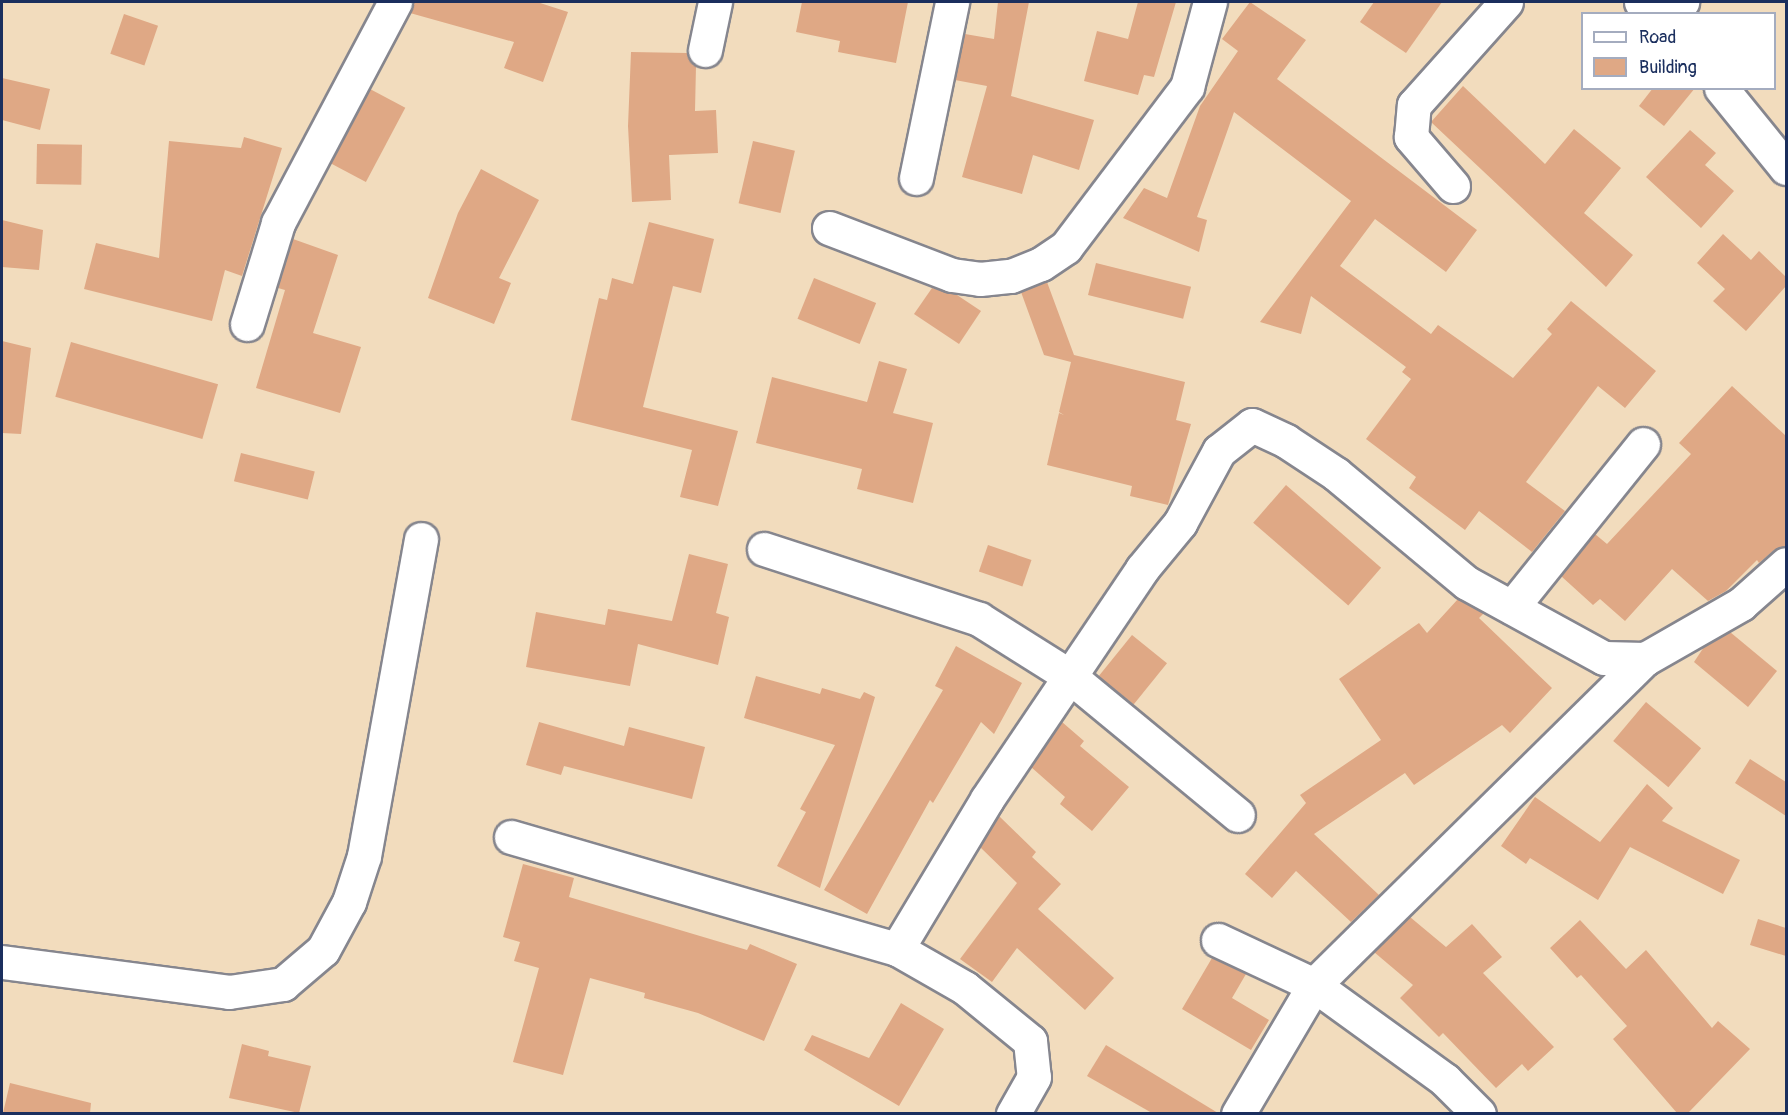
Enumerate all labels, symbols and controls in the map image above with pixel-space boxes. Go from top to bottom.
legend [1581,12,1776,90]
text: Road [1639,26,1676,49]
text: Building [1639,56,1697,79]

